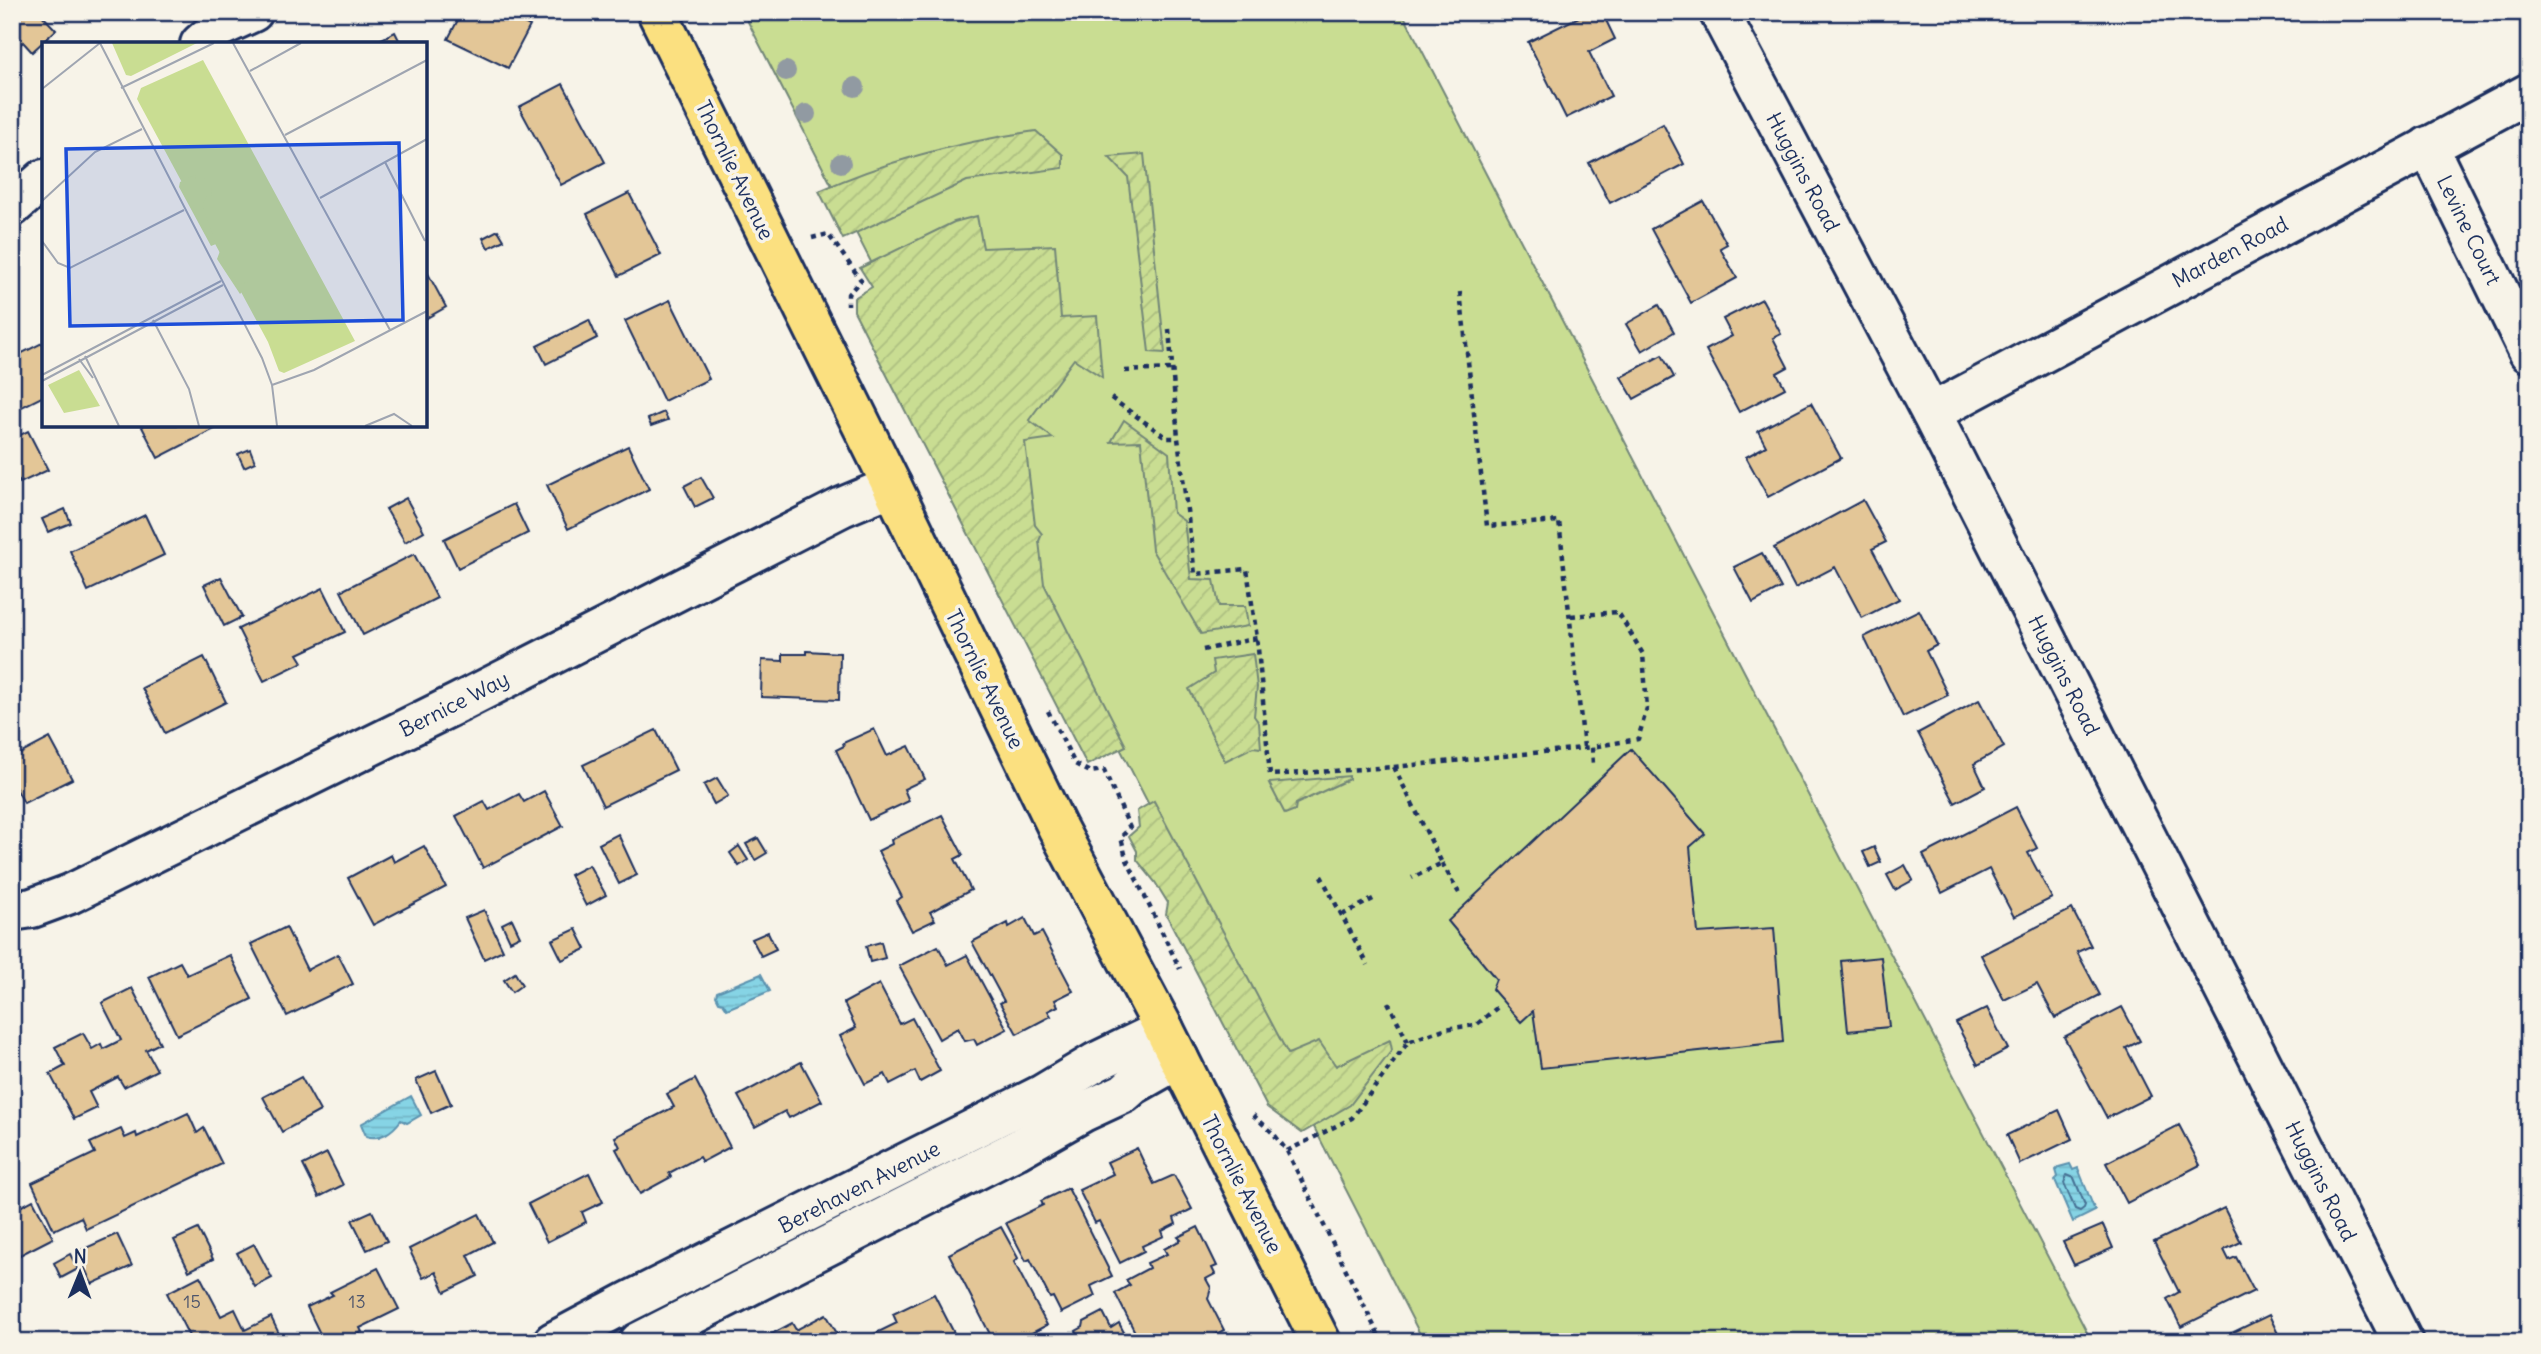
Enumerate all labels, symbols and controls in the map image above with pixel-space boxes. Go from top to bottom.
inset map [42,42,427,427]
street label: Thornlie Avenue [690,96,780,244]
street label: Huggins Road [1760,108,1846,236]
street label: Levine Court [2431,171,2507,289]
street label: Marden Road [2168,210,2292,294]
street label: Thornlie Avenue [940,605,1030,753]
street label: Huggins Road [2022,610,2106,740]
street label: Bernice Way [395,665,513,743]
street label: Thornlie Avenue [1196,1110,1288,1258]
street label: Huggins Road [2279,1116,2363,1246]
street label: Berehaven Avenue [774,1135,944,1239]
north arrow [46,1238,116,1308]
text: N [74,1244,87,1268]
house number: 15 [183,1290,201,1313]
house number: 13 [348,1290,366,1313]

